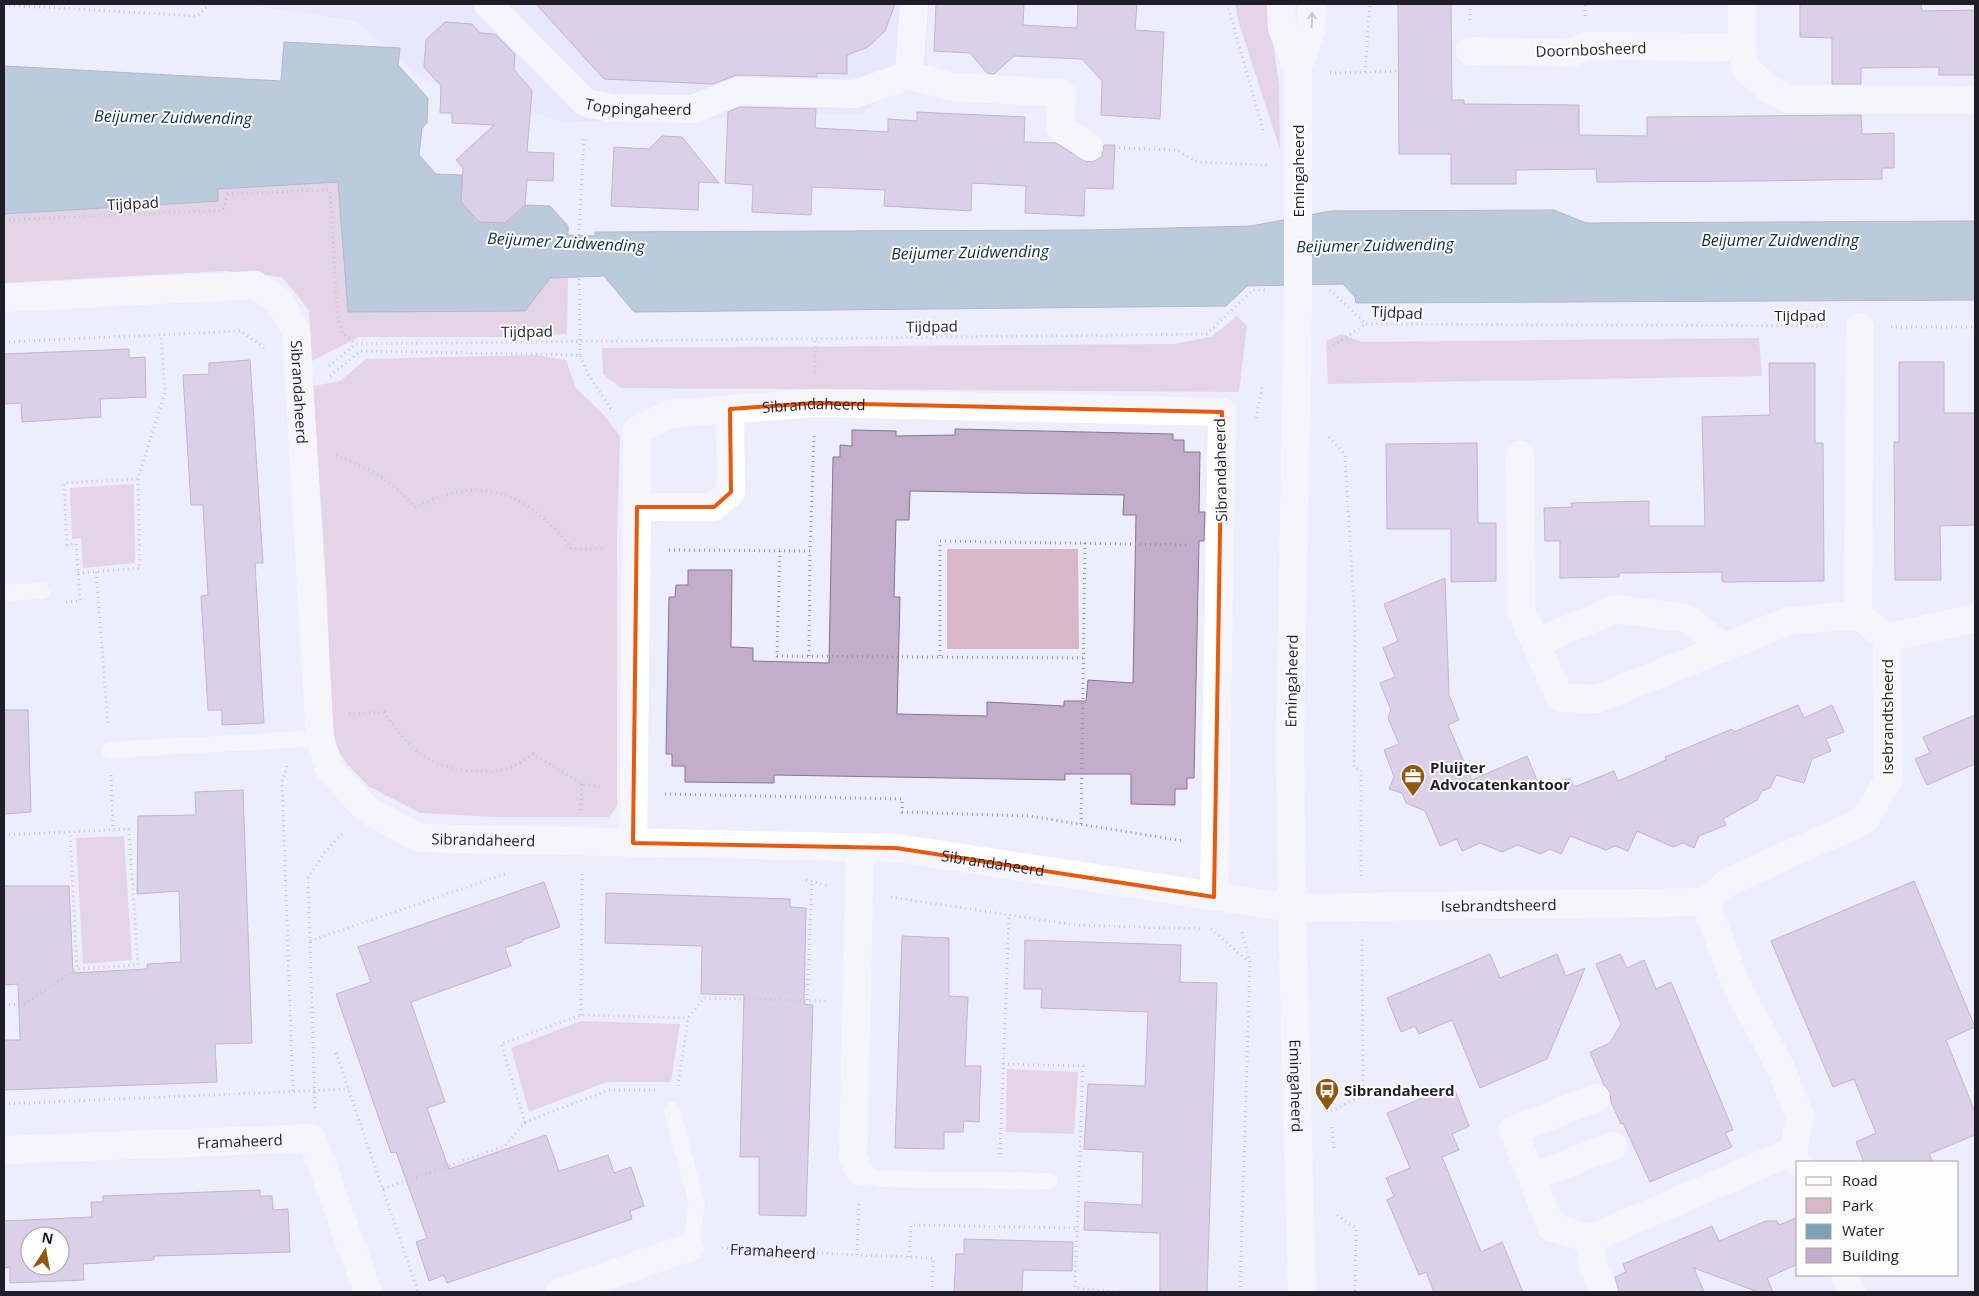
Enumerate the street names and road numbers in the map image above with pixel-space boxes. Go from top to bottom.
street label: Doornbosheerd [1535,37,1647,61]
street label: Toppingaheerd [583,93,692,119]
street label: Emingaheerd [1288,124,1308,218]
street label: Tijdpad [107,192,159,214]
street label: Tijdpad [1371,301,1423,323]
street label: Tijdpad [1774,305,1826,325]
street label: Tijdpad [906,316,958,336]
street label: Tijdpad [501,321,553,341]
street label: Sibrandaheerd [287,340,313,445]
street label: Sibrandaheerd [761,393,866,417]
street label: Sibrandaheerd [1209,418,1231,522]
street label: Emingaheerd [1280,634,1302,728]
street label: Isebrandtsheerd [1877,659,1897,775]
street label: Sibrandaheerd [431,828,535,850]
street label: Sibrandaheerd [940,845,1046,880]
street label: Isebrandtsheerd [1441,894,1557,916]
street label: Emingaheerd [1285,1039,1308,1133]
street label: Framaheerd [197,1129,283,1152]
street label: Framaheerd [730,1238,816,1263]

